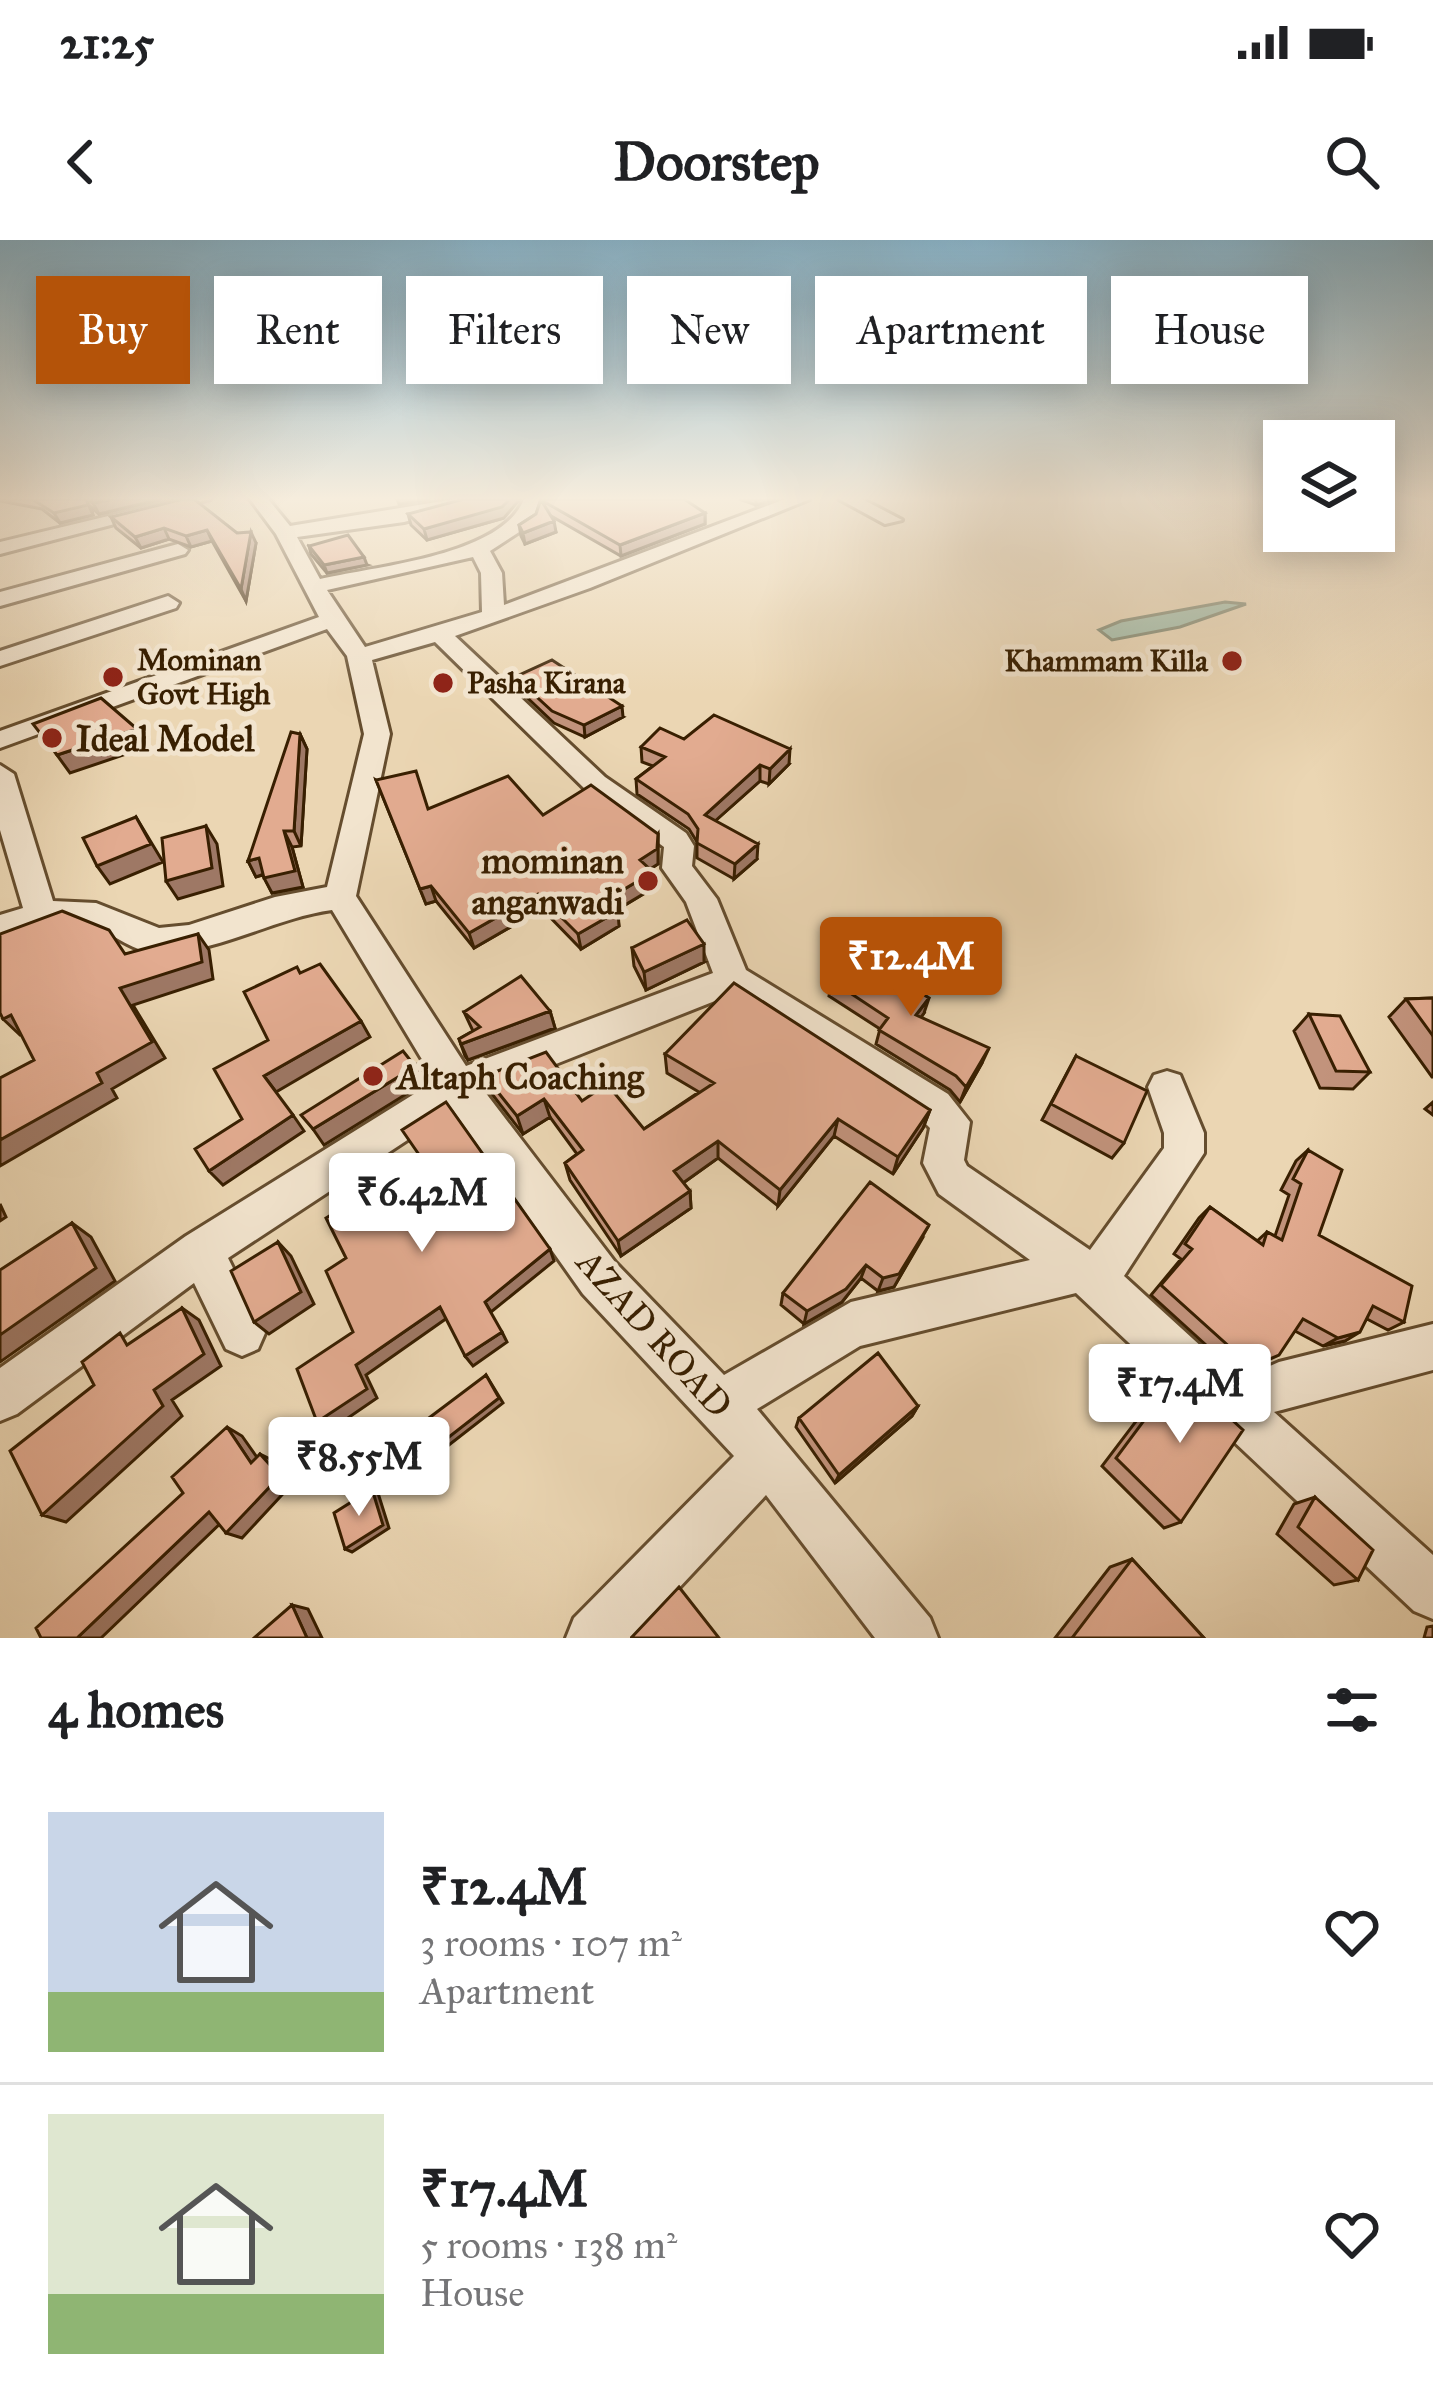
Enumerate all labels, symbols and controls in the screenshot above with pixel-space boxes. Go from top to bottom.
text: 21:25 [60,15,154,70]
icon: back [48,129,114,195]
text: Doorstep [613,129,820,195]
icon: search [1319,129,1385,195]
chip: Buy [36,276,190,384]
chip: Rent [214,276,382,384]
chip: Filters [406,276,603,384]
chip: New [627,276,791,384]
chip: Apartment [815,276,1087,384]
chip: House [1111,276,1308,384]
map controls [1263,420,1395,552]
button: layers [1263,420,1395,552]
place label: Mominan Govt High [137,642,271,712]
place label: Khammam Killa [1004,643,1209,679]
marker: Khammam Killa [1219,648,1245,674]
marker: Mominan Govt High [100,664,126,690]
place label: Pasha Kirana [467,665,627,701]
marker: Pasha Kirana [430,670,456,696]
place label: Ideal Model [76,717,256,761]
marker: Ideal Model [39,725,65,751]
place label: mominan anganwadi [472,839,625,924]
marker: mominan anganwadi [635,868,661,894]
pin: ₹12.4M [813,917,1009,1019]
text: ₹12.4M [847,932,975,980]
place label: Altaph Coaching [395,1055,645,1099]
marker: Altaph Coaching [360,1063,386,1089]
pin: ₹6.42M [324,1153,520,1255]
text: ₹6.42M [356,1168,488,1216]
street label: AZAD ROAD [566,1239,741,1427]
pin: ₹17.4M [1082,1344,1278,1446]
text: ₹17.4M [1116,1359,1244,1407]
pin: ₹8.55M [261,1417,457,1519]
text: ₹8.55M [295,1432,423,1480]
icon: filters [1319,1677,1385,1743]
text: 4 homes [48,1679,224,1741]
text: ₹12.4M [420,1856,588,1918]
icon: home [144,1860,288,2004]
icon: heart [1319,1899,1385,1965]
text: 3 rooms · 107 m² [420,1919,682,1967]
text: Apartment [420,1967,594,2015]
text: ₹17.4M [420,2158,588,2220]
icon: home [144,2162,288,2306]
icon: heart [1319,2201,1385,2267]
text: 5 rooms · 138 m² [420,2221,677,2269]
text: House [420,2269,524,2317]

